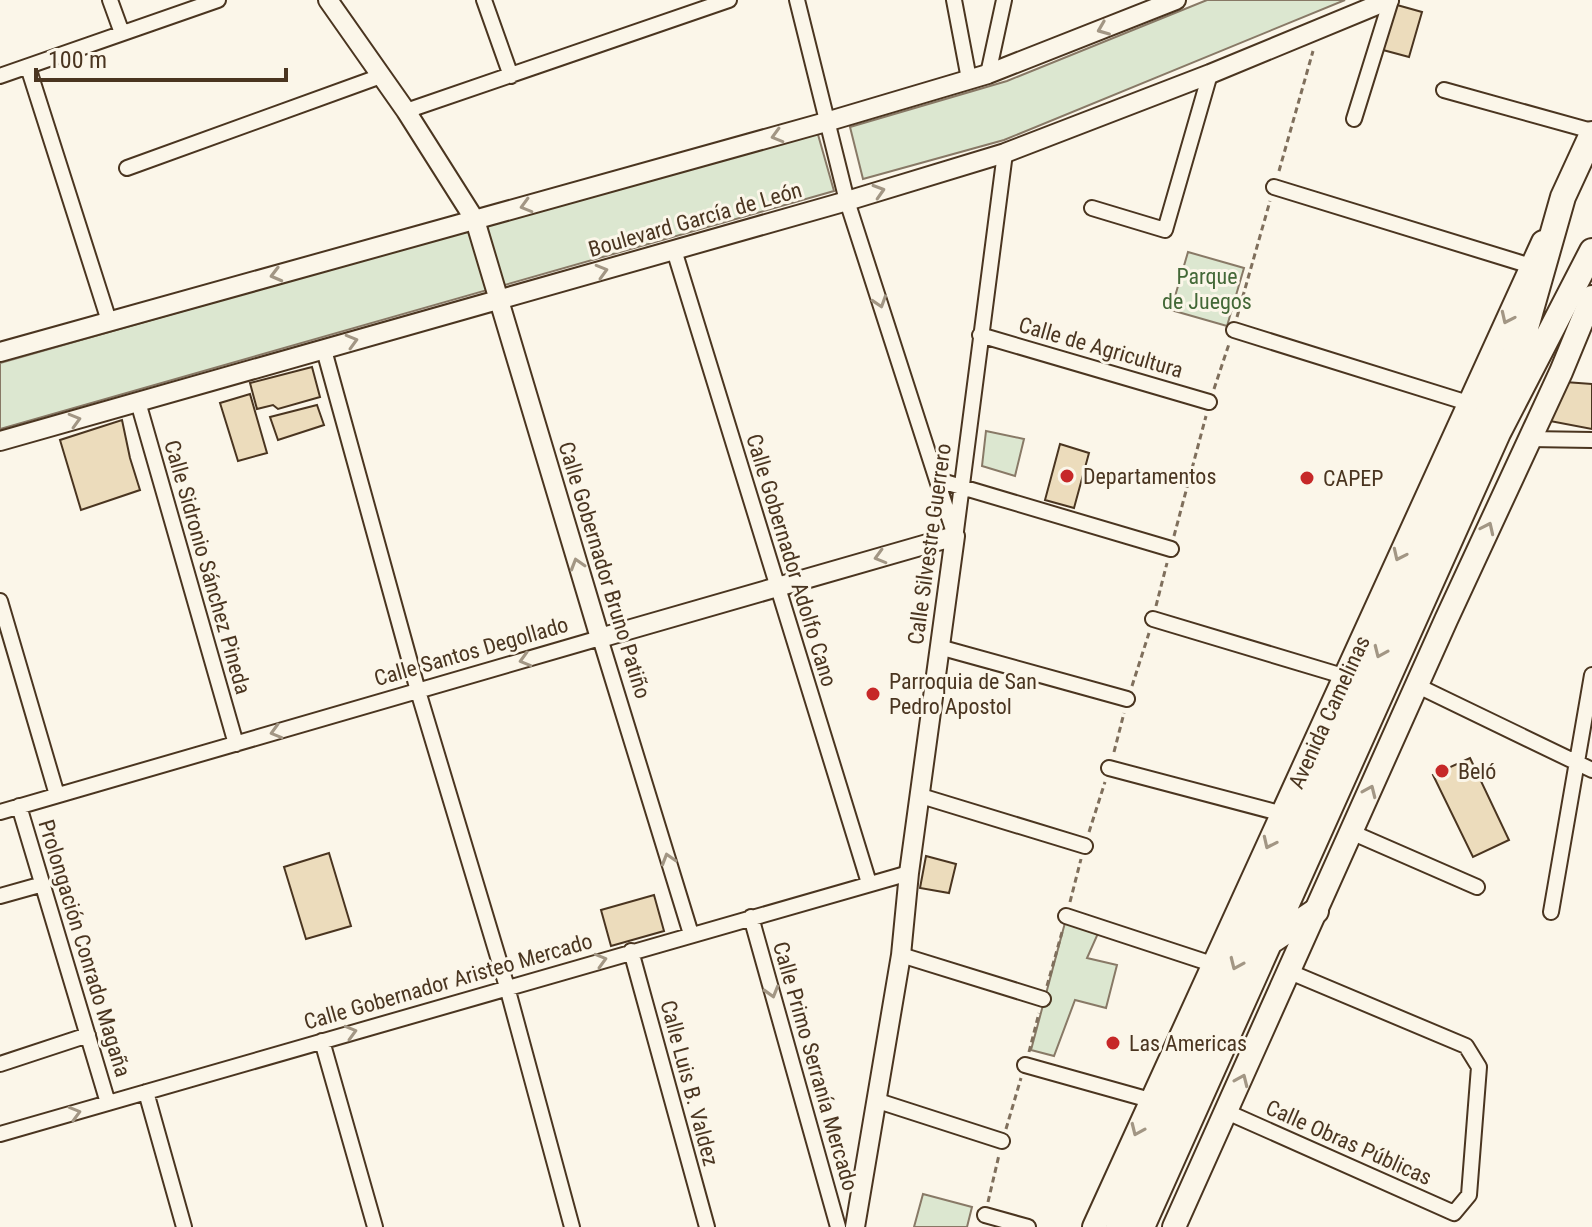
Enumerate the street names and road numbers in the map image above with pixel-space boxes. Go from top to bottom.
street label: Boulevard García de León [586,177,805,262]
street label: Calle de Agricultura [1016,312,1186,383]
street label: Calle Gobernador Adolfo Cano [741,431,842,689]
street label: Calle Sidronio Sánchez Pineda [159,437,256,697]
street label: Calle Gobernador Bruno Patiño [553,439,656,702]
street label: Calle Silvestre Guerrero [903,442,956,646]
street label: Calle Santos Degollado [371,612,571,691]
street label: Avenida Camelinas [1284,632,1375,793]
street label: Prolongación Conrado Magaña [33,817,136,1080]
street label: Calle Gobernador Aristeo Mercado [301,928,595,1035]
street label: Calle Primo Serranía Mercado [768,939,863,1193]
street label: Calle Luis B. Valdez [655,998,724,1169]
street label: Calle Obras Públicas [1262,1095,1436,1190]

